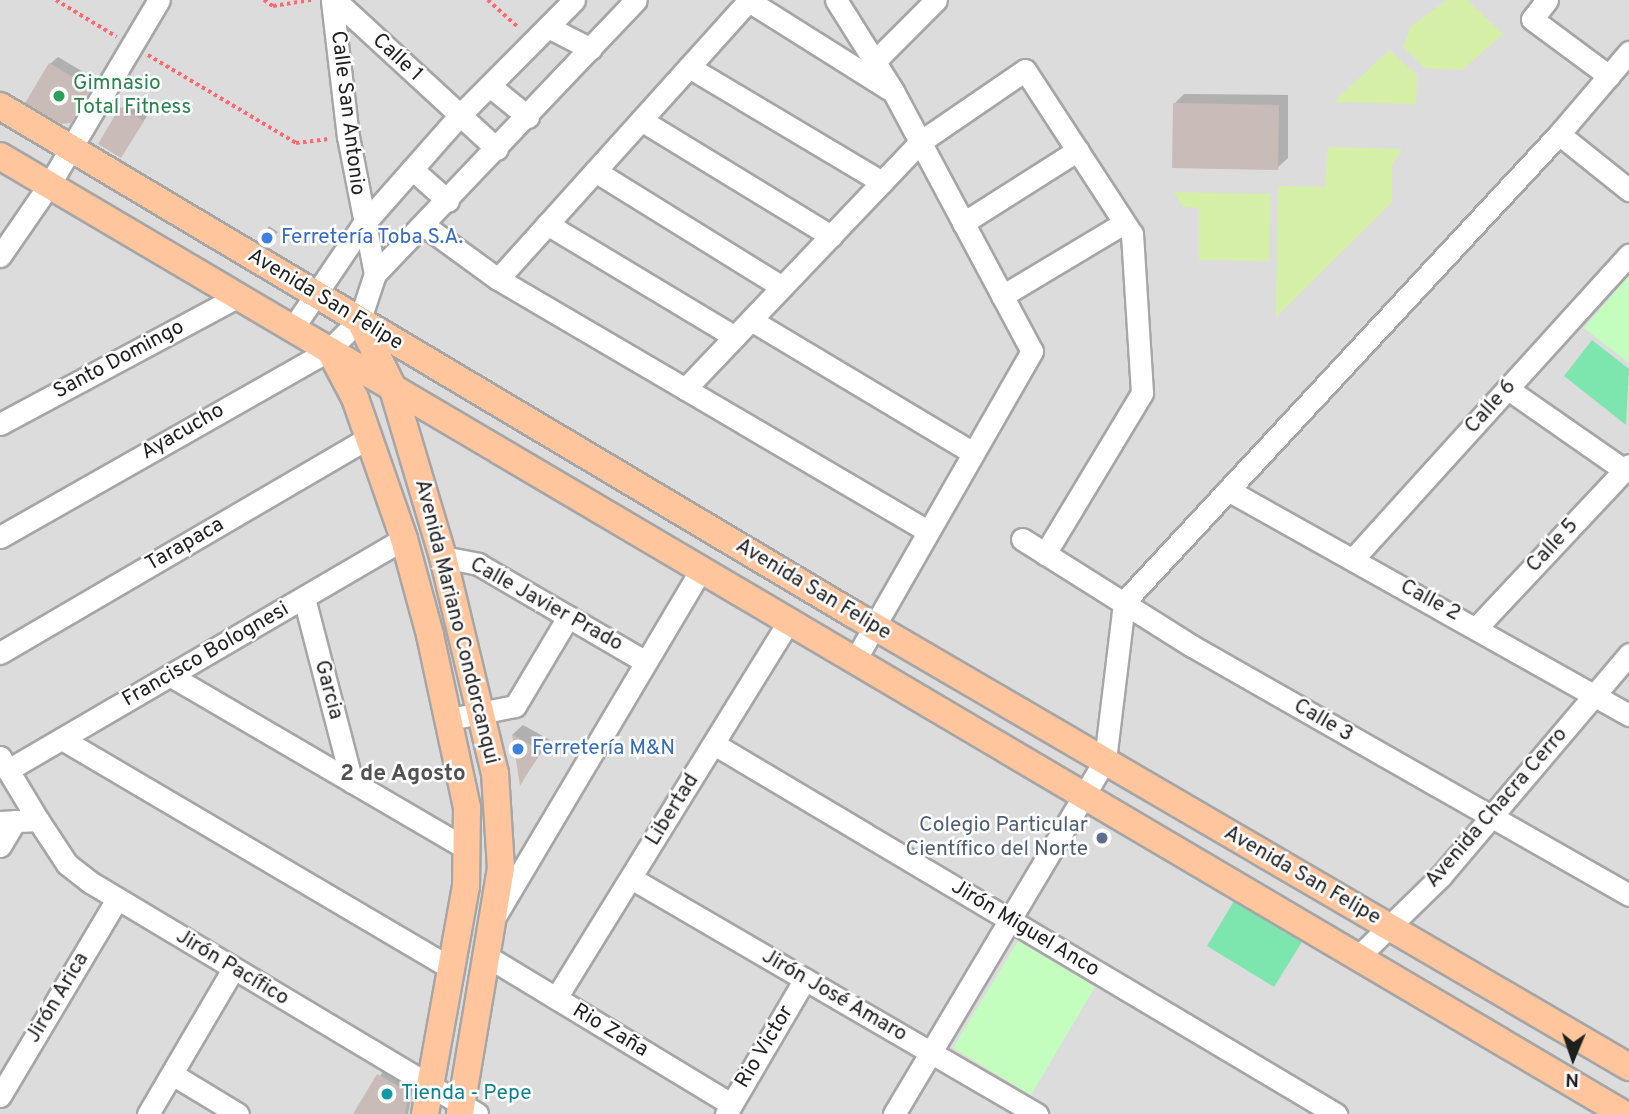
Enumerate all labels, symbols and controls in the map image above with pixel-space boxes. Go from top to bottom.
street label: Calle 1 [367,28,427,88]
street label: Calle San Antonio [324,29,370,197]
place label: Gimnasio Total Fitness [73,71,191,121]
marker: Gimnasio Total Fitness [51,88,67,104]
place label: Ferretería Toba S.A. [281,225,464,251]
marker: Ferretería Toba S.A. [259,230,275,246]
street label: Avenida San Felipe [243,244,407,356]
street label: Santo Domingo [49,315,189,405]
street label: Calle 6 [1460,375,1522,439]
street label: Ayacucho [137,398,229,466]
street label: Avenida Mariano Condorcanqui [408,477,504,767]
street label: Tarapaca [141,513,229,577]
street label: Calle 5 [1522,514,1584,578]
street label: Avenida San Felipe [731,534,895,646]
street label: Calle Javier Prado [465,553,627,657]
street label: Calle 2 [1396,575,1464,627]
street label: Francisco Bolognesi [118,597,294,713]
street label: Garcia [308,658,348,722]
street label: Calle 3 [1289,694,1357,748]
street label: Avenida Chacra Cerro [1421,723,1573,893]
place label: Ferretería M&N [532,736,675,762]
marker: Ferretería M&N [510,741,526,757]
district label: 2 de Agosto [340,761,466,789]
street label: Libertad [641,769,705,851]
place label: Colegio Particular Científico del Norte [906,813,1088,863]
street label: Avenida San Felipe [1219,821,1385,931]
marker: Colegio Particular Científico del Norte [1094,830,1110,846]
street label: Jirón Miguel Anco [946,875,1104,983]
street label: Jirón Pacífico [171,924,293,1012]
street label: Jirón José Amaro [756,944,912,1048]
street label: Jirón Arica [21,948,95,1048]
street label: Rio Zaña [568,999,652,1063]
street label: Rio Victor [730,1001,800,1093]
north arrow [1538,1023,1608,1093]
text: N [1565,1067,1580,1091]
place label: Tienda - Pepe [401,1081,532,1107]
marker: Tienda - Pepe [379,1086,395,1102]

